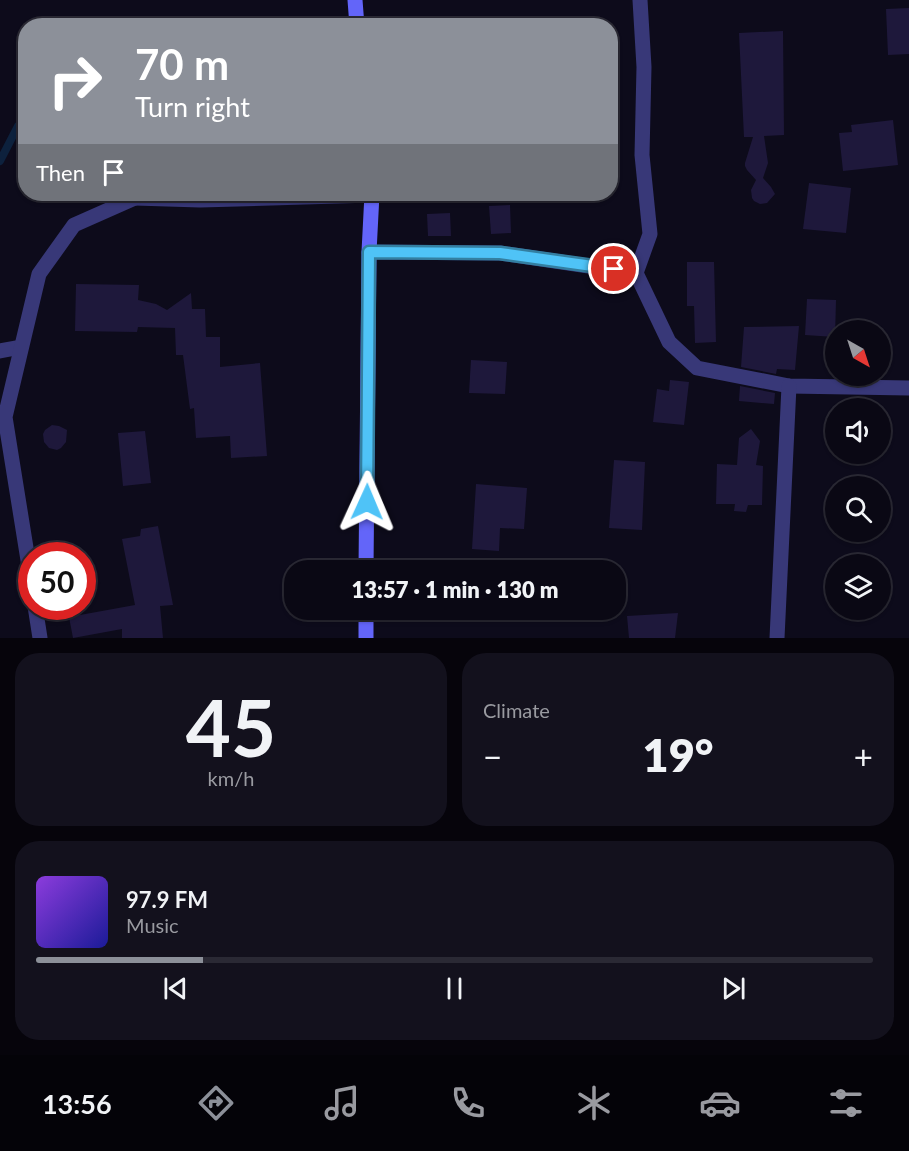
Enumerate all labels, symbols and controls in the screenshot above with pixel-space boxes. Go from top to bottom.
text: 70 m [135,39,229,89]
icon: right [36,42,114,120]
text: Turn right [135,90,250,123]
icon: arrive [97,156,130,189]
text: Then [36,159,85,186]
pin [588,243,639,294]
icon: arrive [597,252,630,285]
north arrow [825,320,891,386]
map controls [825,320,891,620]
button: sound [825,398,891,464]
position arrow [335,470,399,534]
button: search [825,476,891,542]
speed limit sign: 50 [18,542,96,620]
button: layers [825,554,891,620]
text: 13:57 · 1 min · 130 m [352,576,558,603]
text: 45 [186,680,276,774]
text: Climate [483,698,550,722]
text: 19° [643,728,713,782]
text: − [483,736,502,776]
text: + [854,736,873,776]
text: km/h [208,766,254,790]
text: 97.9 FM [126,886,208,913]
text: Music [126,913,179,937]
icon: previous [159,972,192,1005]
icon: pause [438,972,471,1005]
icon: next [717,972,750,1005]
icon: directions [195,1082,237,1124]
icon: music [321,1082,363,1124]
icon: phone [447,1082,489,1124]
icon: climate [573,1082,615,1124]
icon: car [699,1082,741,1124]
icon: filters [825,1082,867,1124]
text: 13:56 [42,1087,112,1120]

